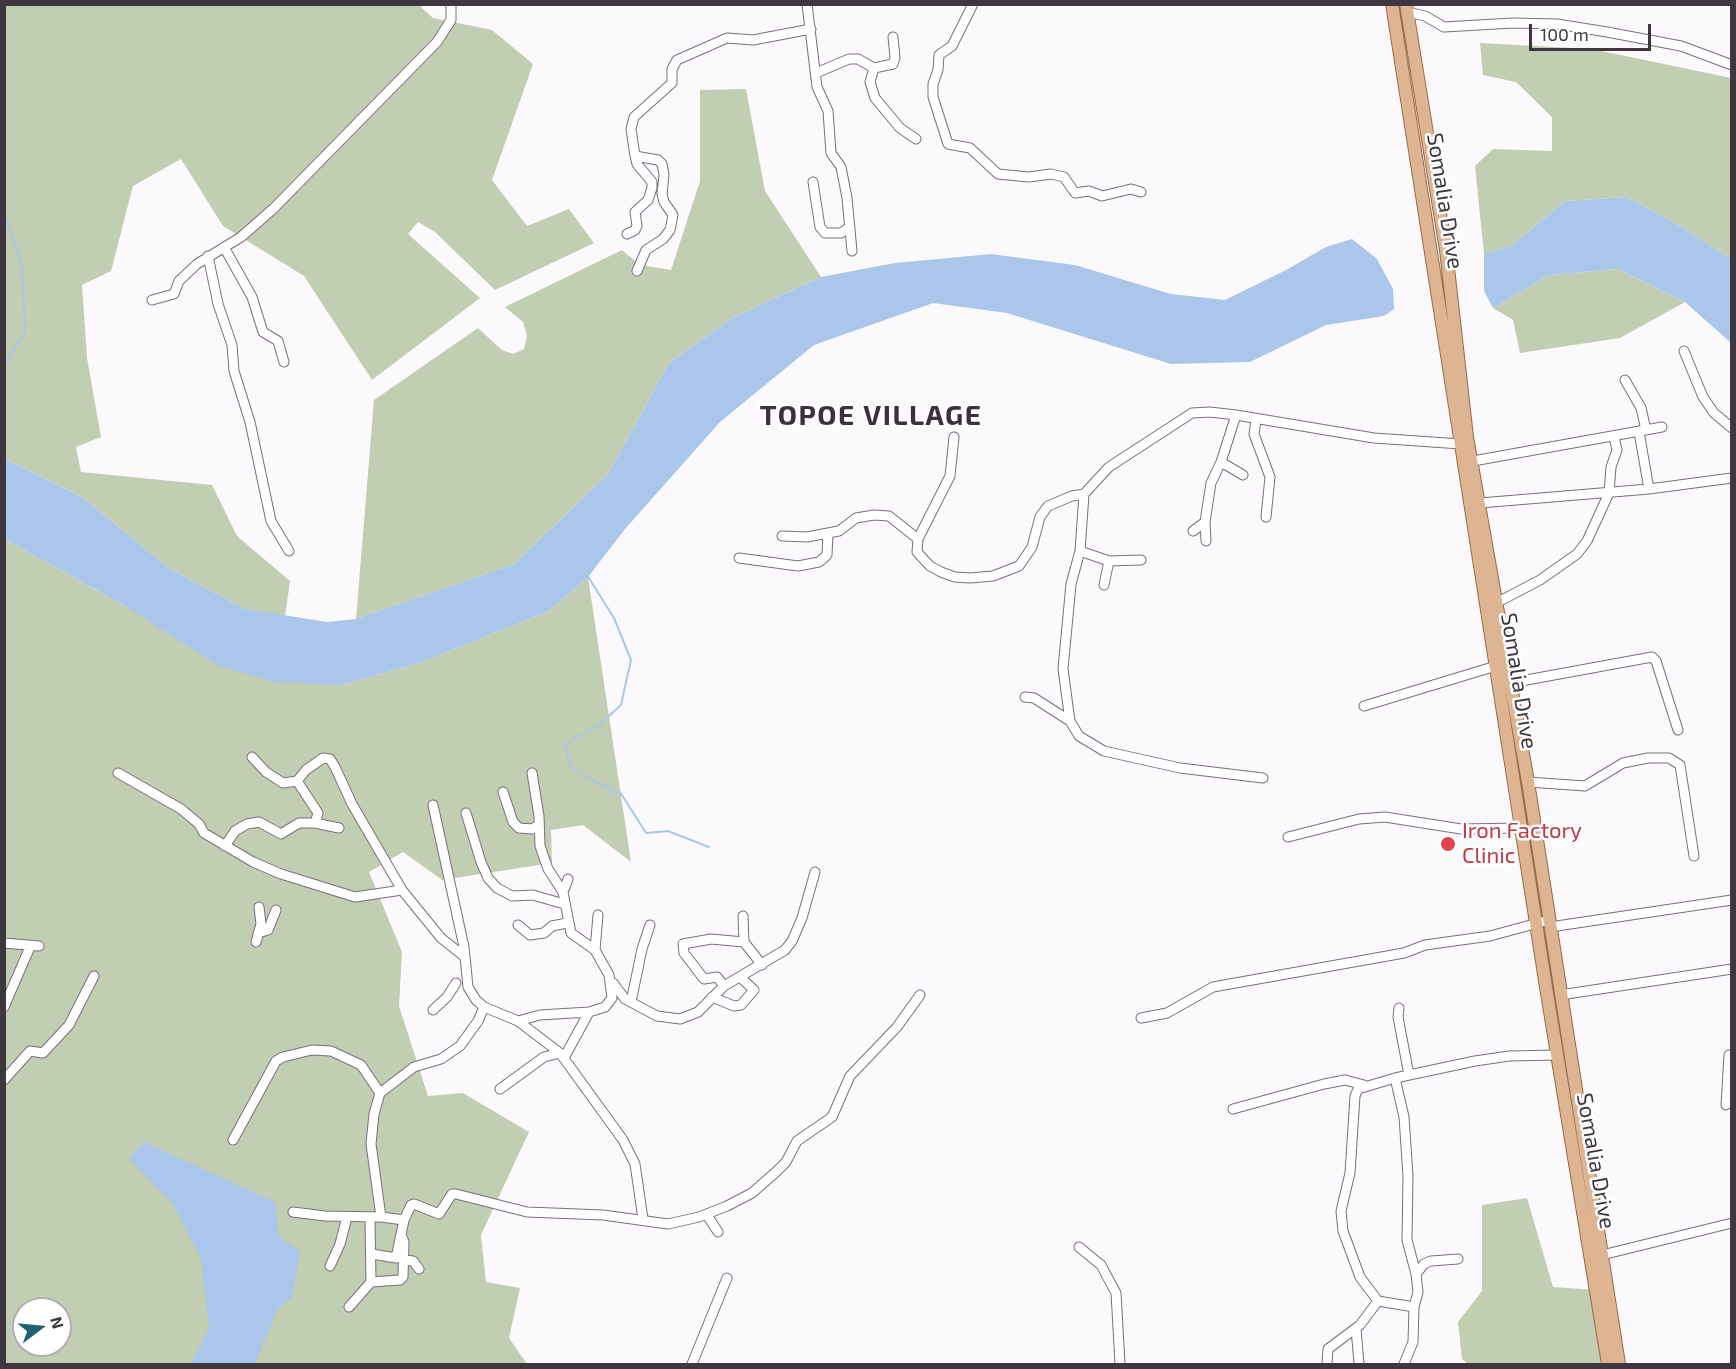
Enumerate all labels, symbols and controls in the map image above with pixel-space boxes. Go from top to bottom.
scale bar [1532,12,1654,50]
text: 100 m [1540,23,1589,45]
street label: Somalia Drive [1421,131,1469,271]
district label: TOPOE VILLAGE [760,399,982,433]
street label: Somalia Drive [1495,611,1543,751]
place label: Iron Factory Clinic [1462,818,1582,870]
marker: Iron Factory Clinic [1439,835,1457,853]
street label: Somalia Drive [1571,1091,1621,1231]
north arrow [12,1297,72,1357]
text: N [47,1314,69,1331]

